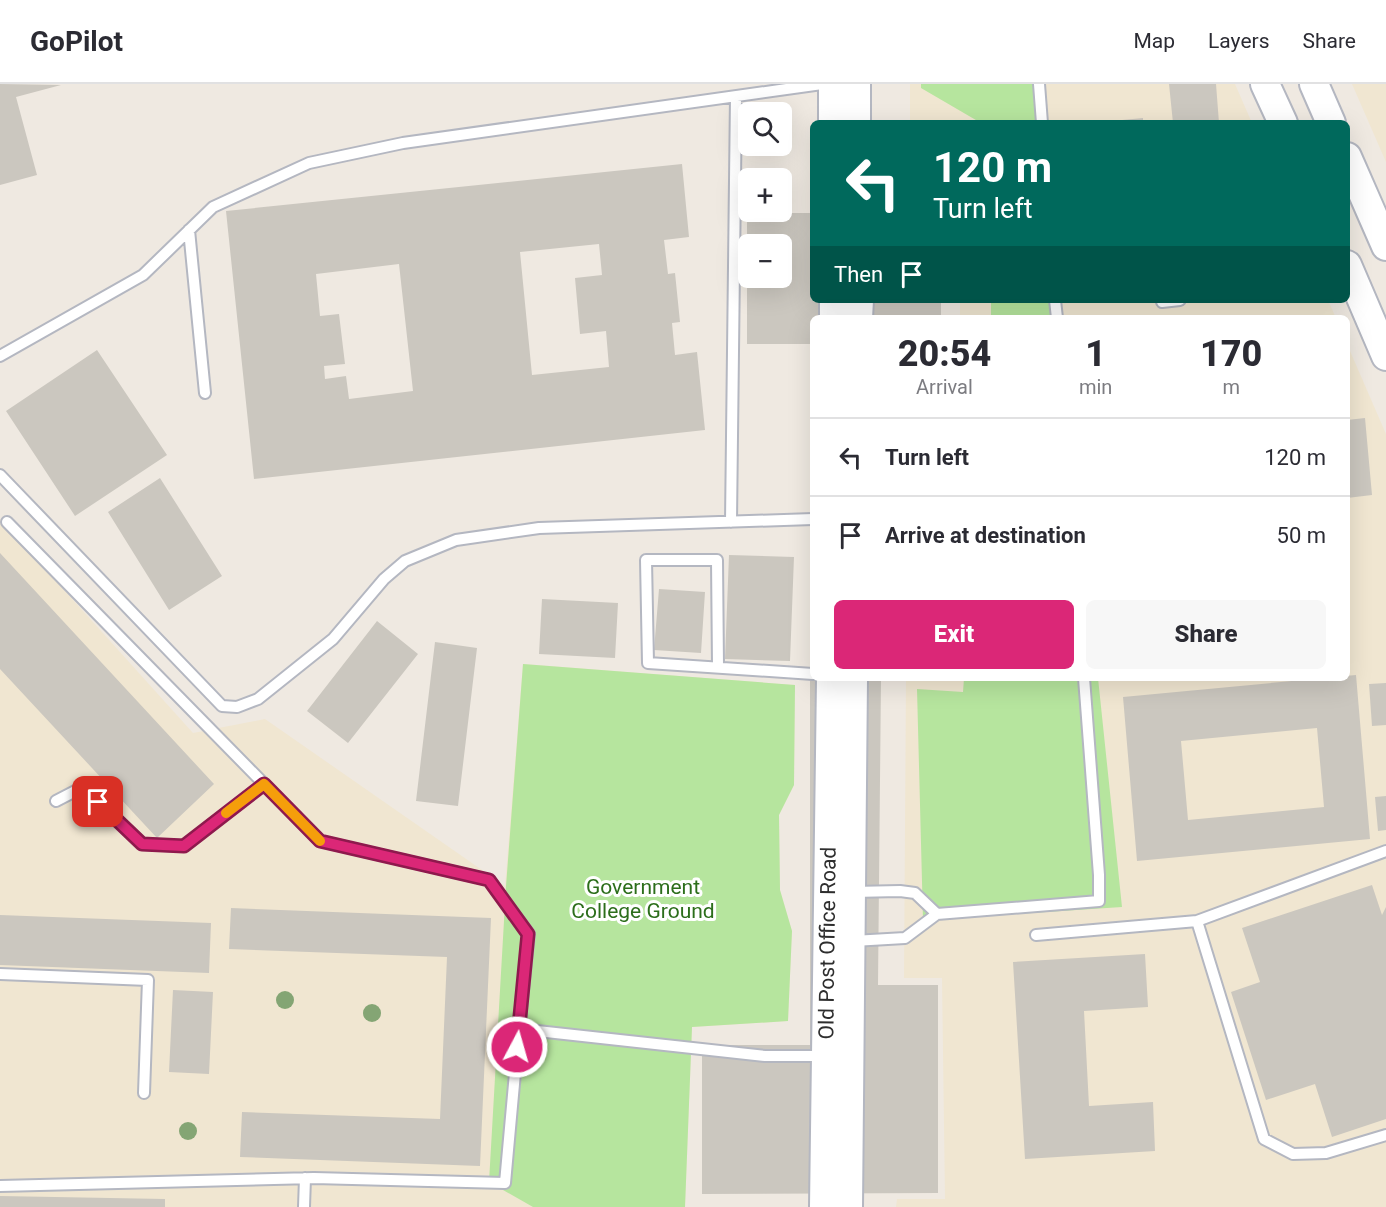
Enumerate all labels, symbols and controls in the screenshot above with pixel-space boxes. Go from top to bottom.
text: GoPilot [30,25,123,58]
text: Map [1133,29,1175,53]
text: Layers [1208,29,1269,53]
text: Share [1302,29,1356,53]
map controls [738,102,792,288]
button: search [738,102,792,156]
text: 120 m [933,143,1052,192]
icon: left [834,144,912,222]
button: + [738,168,792,222]
text: Turn left [933,193,1033,225]
button: − [738,234,792,288]
icon: arrive [895,258,928,291]
text: Then [834,262,883,287]
text: 20:54 [898,333,991,375]
text: 1 [1085,333,1106,375]
text: 170 [1200,333,1262,375]
text: Arrival [916,375,973,399]
text: min [1079,375,1112,399]
text: m [1222,375,1240,399]
icon: left [834,441,867,474]
text: Turn left [885,445,969,470]
text: 120 m [1264,445,1326,470]
icon: arrive [834,519,867,552]
text: Arrive at destination [885,523,1086,548]
text: 50 m [1277,523,1326,548]
button: Exit [834,600,1074,669]
button: Share [1086,600,1326,669]
pin [72,776,123,827]
icon: arrive [81,785,114,818]
street label: Old Post Office Road [814,847,841,1039]
park label: Government College Ground [571,875,715,923]
position arrow [485,1015,549,1079]

